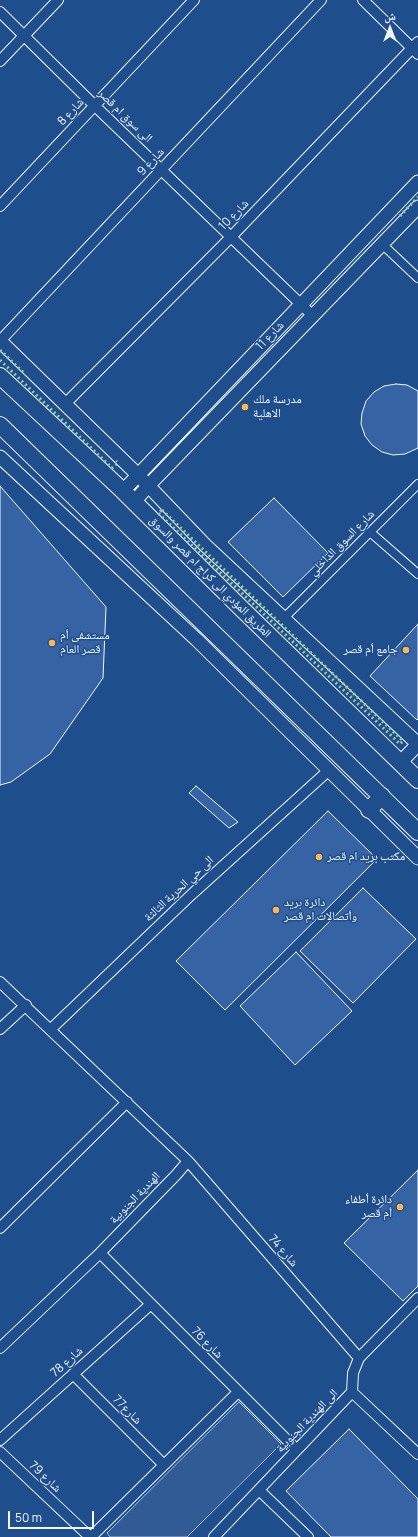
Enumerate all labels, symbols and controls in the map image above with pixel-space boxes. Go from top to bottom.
north arrow [370,8,410,48]
text: ش [384,8,396,23]
street label: الى سوق ام قصر [95,86,155,146]
street label: شارع 8 [55,95,87,129]
street label: شارع 9 [135,145,167,179]
street label: شارع 10 [216,197,252,233]
street label: شارع 11 [253,319,287,353]
place label: مدرسة ملك الاهلية [253,393,302,421]
marker: مدرسة ملك الاهلية [240,402,250,412]
street label: شارع السوق الداخلي [306,507,378,579]
street label: الطريق المؤدي الى كراج ام قصر والسوق [146,513,274,641]
place label: مستشفى أم قصر العام [60,629,110,657]
marker: مستشفى أم قصر العام [47,638,57,648]
place label: جامع أم قصر [343,643,398,657]
marker: جامع أم قصر [401,645,411,655]
place label: مكتب بريد ام قصر [327,850,405,864]
marker: مكتب بريد ام قصر [314,852,324,862]
street label: الى حي الحرية الثالثة [141,853,217,925]
place label: دائرة بريد وأتصالات ام قصر [284,896,357,924]
marker: دائرة بريد وأتصالات ام قصر [271,905,281,915]
street label: الهندية الجنوبية [107,1169,163,1227]
place label: دائرة أطفاء أم قصر [345,1193,392,1221]
marker: دائرة أطفاء أم قصر [395,1202,405,1212]
street label: شارع 74 [265,1232,301,1270]
street label: شارع 76 [188,1324,226,1362]
street label: شارع 78 [48,1344,86,1380]
street label: الى الهندية الجنوبية [273,1386,341,1456]
street label: شارع77 [109,1392,145,1428]
street label: شارع 79 [26,1459,64,1495]
scale bar [10,1503,96,1529]
text: 50 m [15,1509,42,1526]

